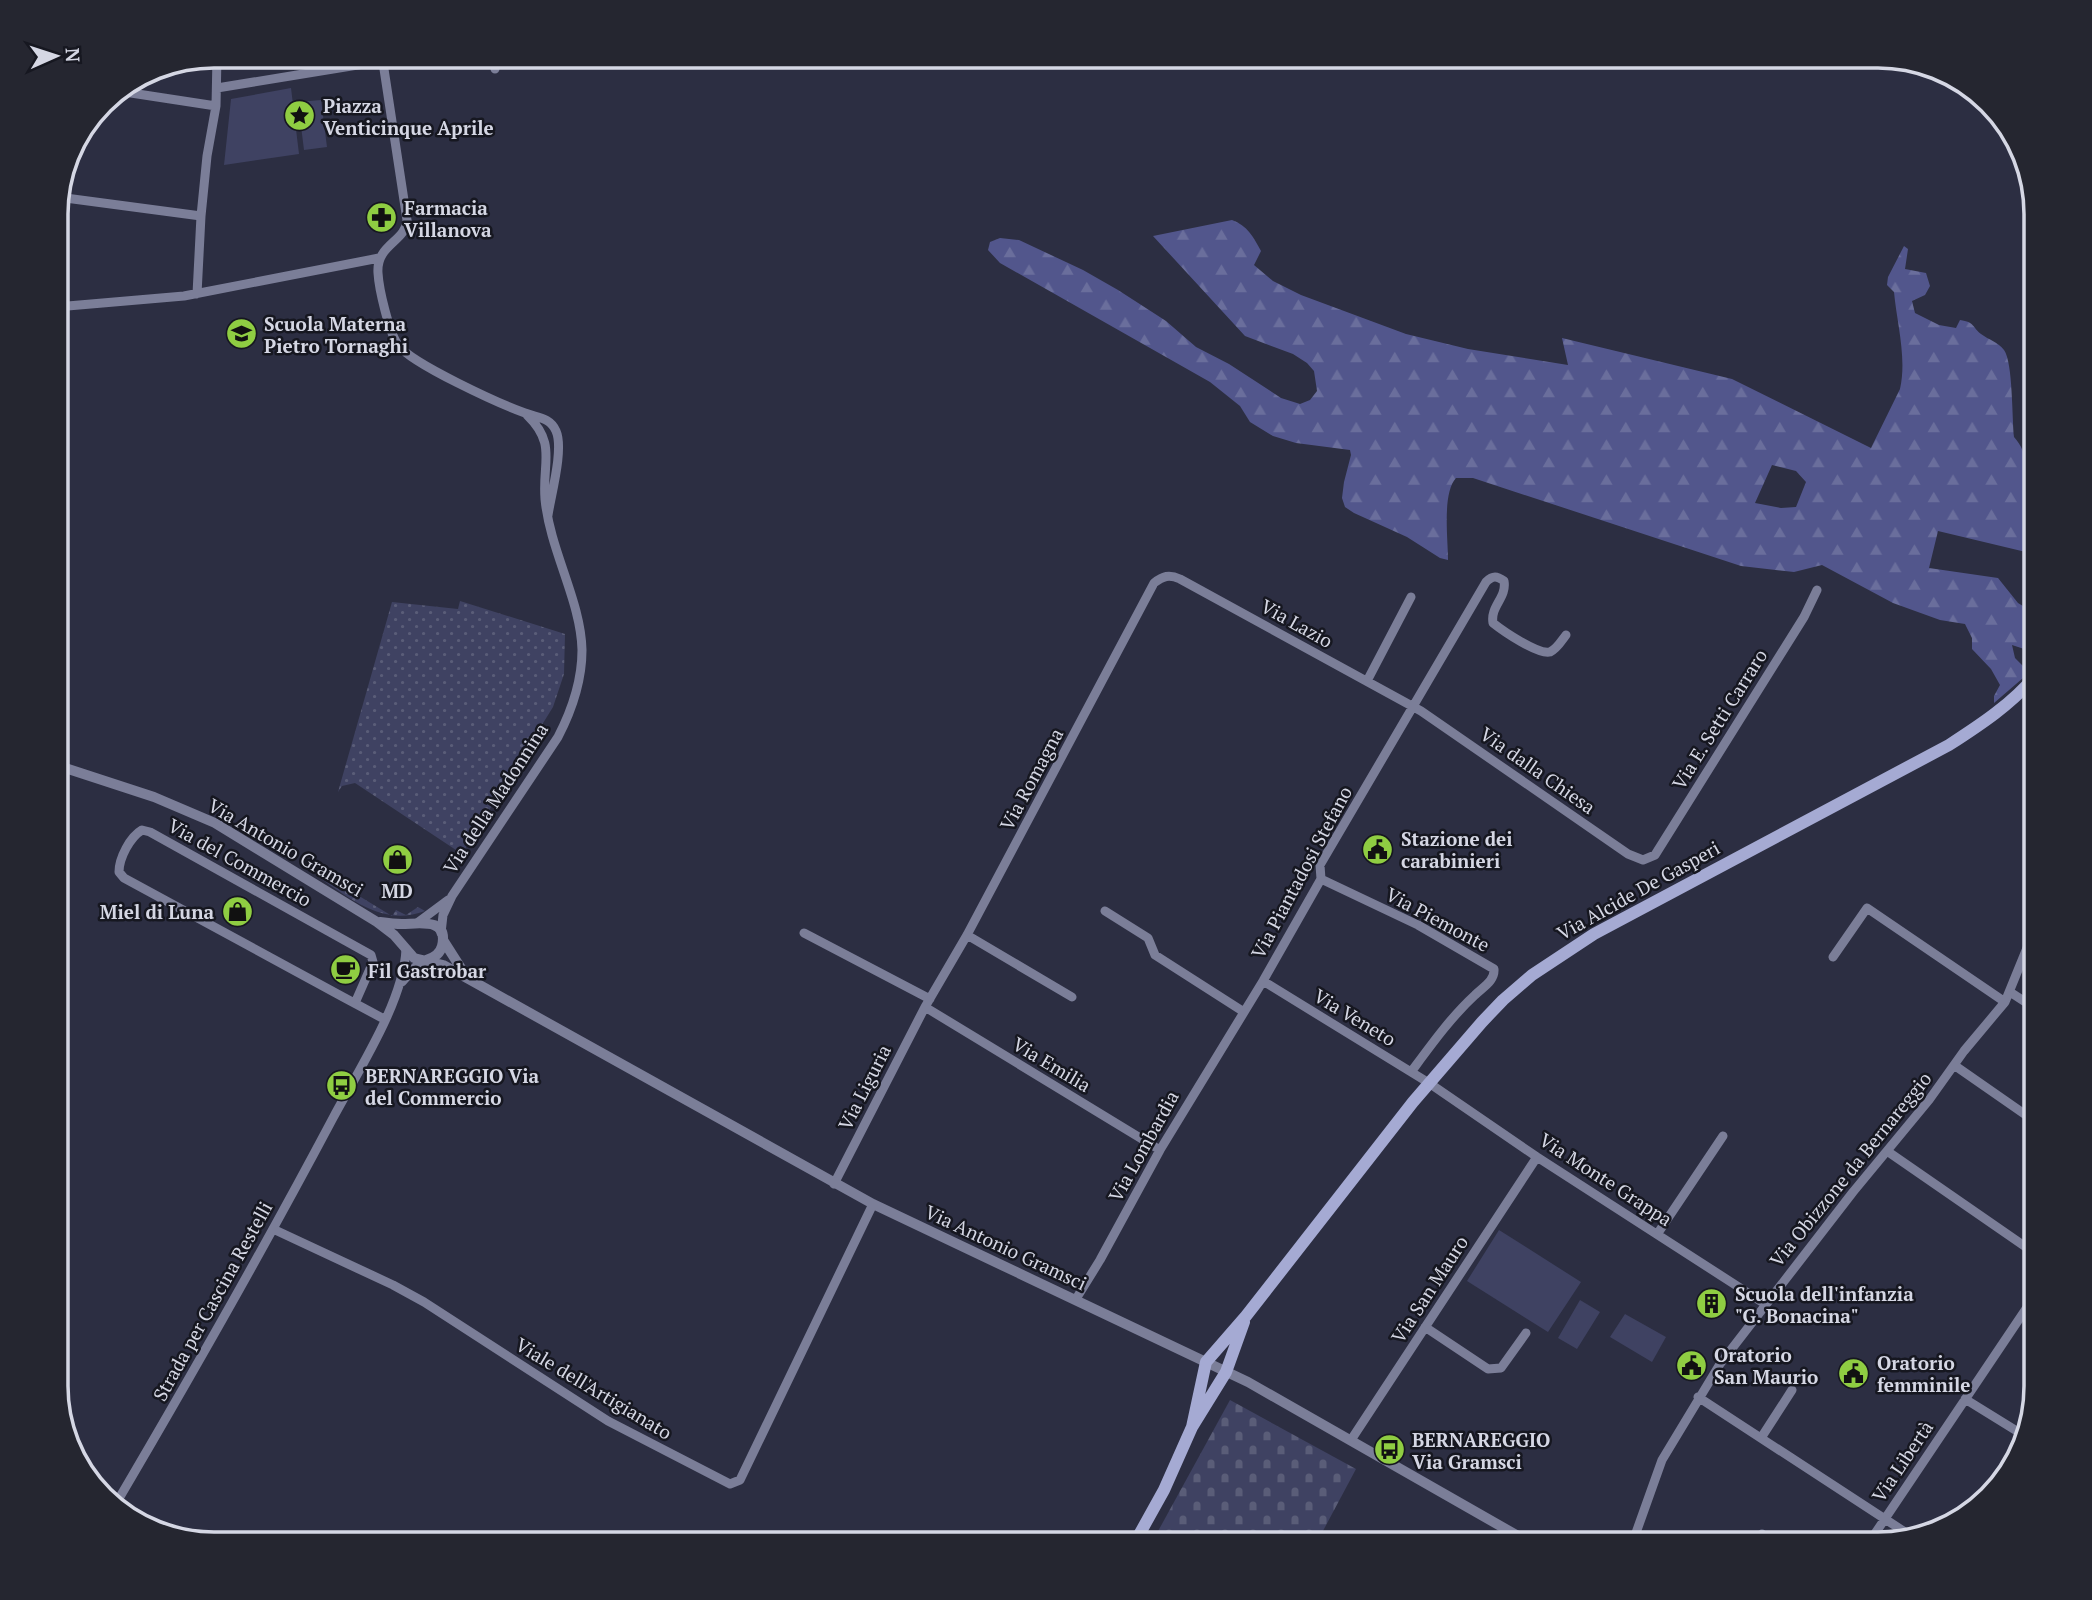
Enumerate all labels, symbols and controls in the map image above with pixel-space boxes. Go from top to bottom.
north arrow [21,21,91,91]
text: N [61,47,86,64]
place label: Piazza Venticinque Aprile [323,93,494,140]
place icon: Piazza Venticinque Aprile [283,99,317,133]
place label: Farmacia Villanova [404,195,492,242]
pharmacy icon: Farmacia Villanova [364,201,398,235]
place label: Scuola Materna Pietro Tornaghi [264,311,408,358]
school or university icon: Scuola Materna Pietro Tornaghi [224,317,258,351]
street label: Via Lazio [1257,593,1337,653]
street label: Via E. Setti Carraro [1666,644,1772,794]
street label: Via della Madonnina [437,717,553,878]
street label: Via dalla Chiesa [1475,721,1601,819]
street label: Via Romagna [994,723,1069,834]
street label: Via Piantadosi Stefano [1245,781,1357,963]
street label: Via Antonio Gramsci [204,792,368,902]
street label: Via del Commercio [164,812,316,912]
place label: Stazione dei carabinieri [1401,826,1513,873]
public building icon: Stazione dei carabinieri [1361,832,1395,866]
street label: Via Alcide De Gasperi [1552,835,1724,945]
shop icon: MD [380,842,414,876]
place label: MD [381,878,413,903]
street label: Via Piemonte [1382,881,1494,957]
shop icon: Miel di Luna [220,894,254,928]
place label: Miel di Luna [100,899,214,924]
cafe icon: Fil Gastrobar [328,953,362,987]
place label: Fil Gastrobar [368,958,487,983]
street label: Via Veneto [1309,983,1401,1051]
street label: Via Emilia [1008,1031,1096,1097]
street label: Via Liguria [832,1040,896,1134]
place label: BERNAREGGIO Via del Commercio [365,1063,539,1110]
street label: Via Obizzone da Bernareggio [1763,1066,1937,1272]
bus stop icon: BERNAREGGIO Via del Commercio [325,1069,359,1103]
street label: Via Lombardia [1102,1086,1184,1206]
street label: Via Monte Grappa [1535,1127,1678,1231]
street label: Strada per Cascina Restelli [147,1197,277,1405]
street label: Via Antonio Gramsci [921,1199,1091,1295]
street label: Via San Mauro [1385,1230,1473,1348]
place label: Scuola dell'infanzia "G. Bonacina" [1735,1281,1914,1328]
building icon: Scuola dell'infanzia "G. Bonacina" [1695,1287,1729,1321]
street label: Viale dell'Artigianato [511,1331,677,1445]
place label: Oratorio San Maurio [1714,1342,1818,1389]
public building icon: Oratorio San Maurio [1674,1348,1708,1382]
place label: Oratorio femminile [1877,1350,1970,1397]
public building icon: Oratorio femminile [1837,1356,1871,1390]
street label: Via Libertà [1866,1415,1939,1507]
place label: BERNAREGGIO Via Gramsci [1412,1427,1550,1474]
bus stop icon: BERNAREGGIO Via Gramsci [1372,1433,1406,1467]

